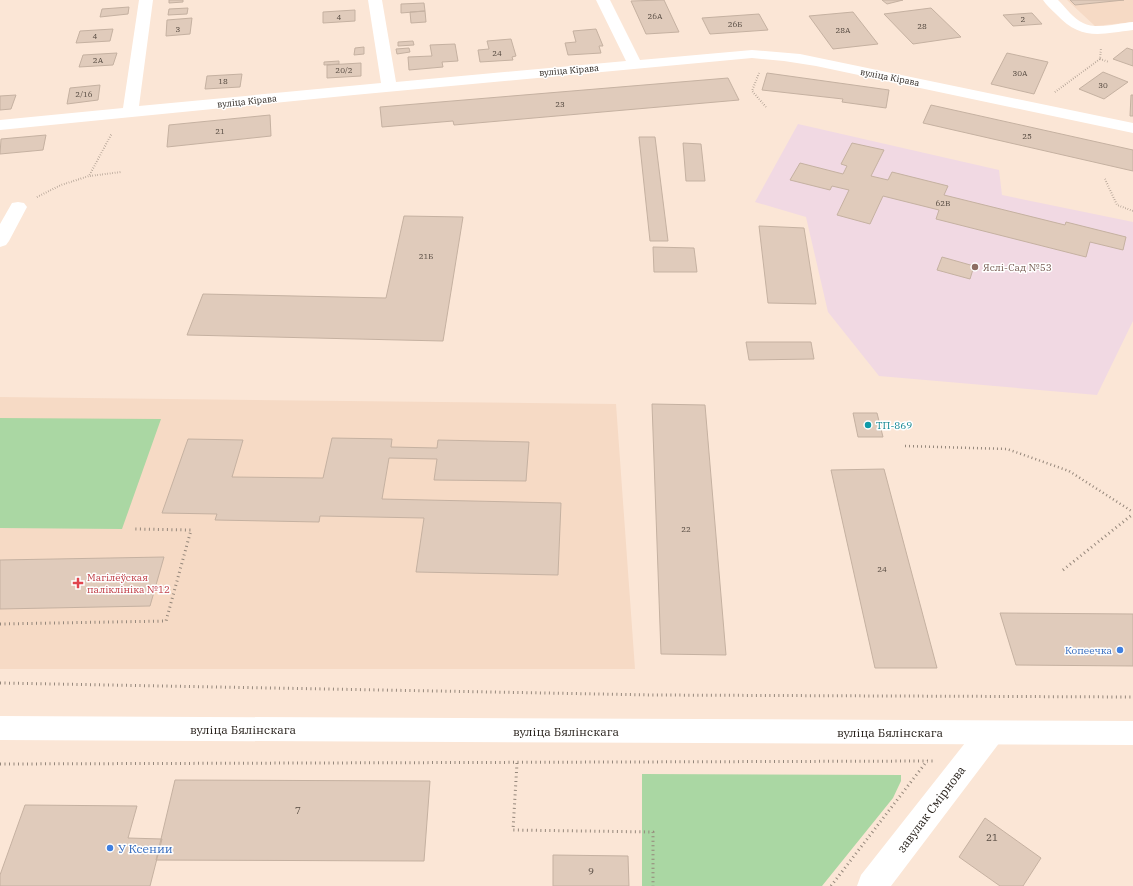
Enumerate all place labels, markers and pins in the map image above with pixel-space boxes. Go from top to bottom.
place label: Яслі-Сад №53 [983,261,1052,274]
marker: Яслі-Сад №53 [970,262,980,272]
place label: ТП-869 [876,419,912,432]
marker: ТП-869 [863,420,873,430]
place label: Магілёўская паліклініка №12 [87,571,170,596]
marker: Магілёўская паліклініка №12 [72,577,84,589]
place label: Копеечка [1065,644,1113,657]
marker: Копеечка [1115,645,1125,655]
place label: У Ксении [118,841,173,856]
marker: У Ксении [105,843,115,853]

